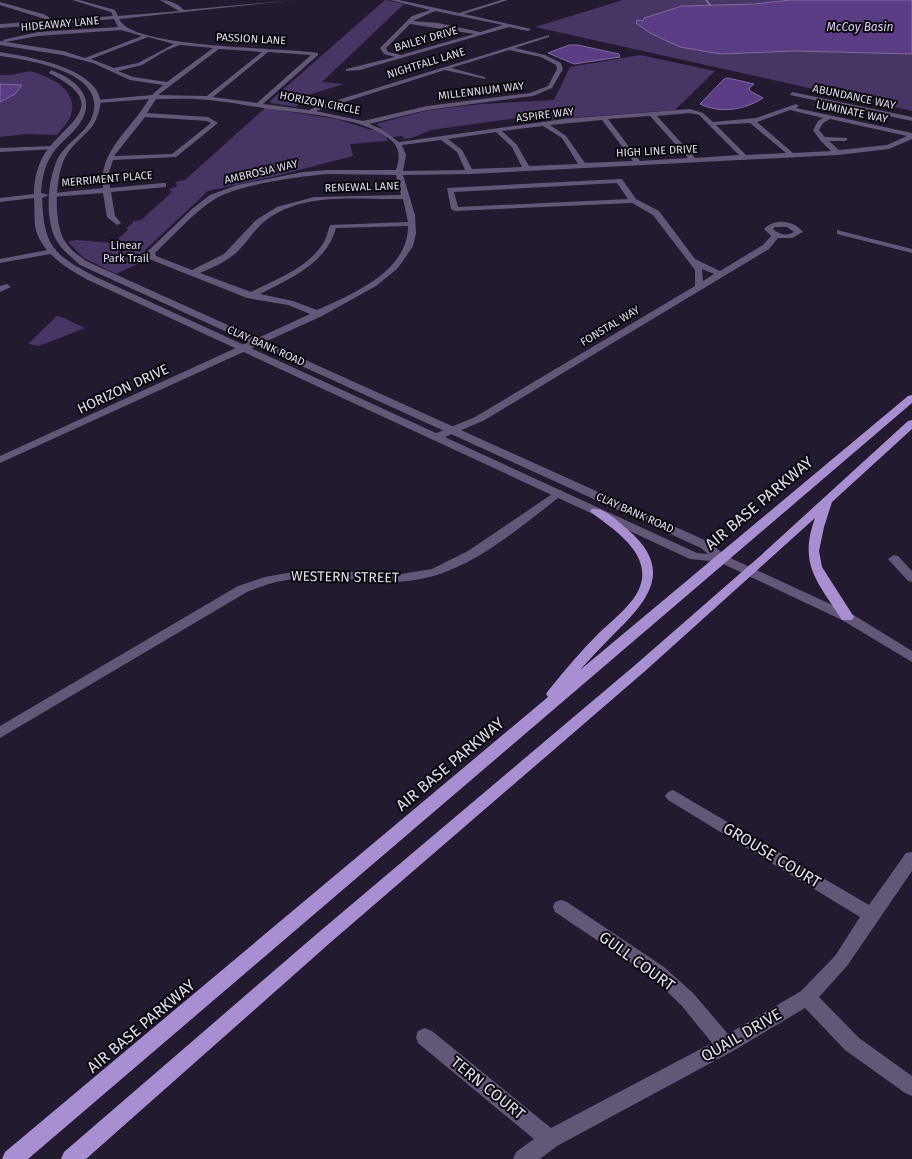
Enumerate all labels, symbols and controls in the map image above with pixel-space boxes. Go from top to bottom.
street label: HIDEAWAY LANE [20,14,100,34]
water label: McCoy Basin [826,20,894,34]
street label: BAILEY DRIVE [393,24,459,54]
street label: PASSION LANE [216,31,287,47]
street label: NIGHTFALL LANE [385,45,467,81]
street label: MILLENNIUM WAY [437,79,525,103]
street label: ABUNDANCE WAY [811,82,897,112]
street label: HORIZON CIRCLE [279,89,362,117]
street label: LUMINATE WAY [815,98,889,126]
street label: ASPIRE WAY [515,105,575,125]
street label: HIGH LINE DRIVE [616,142,698,160]
street label: AMBROSIA WAY [223,157,299,187]
street label: MERRIMENT PLACE [61,169,153,189]
street label: RENEWAL LANE [324,179,400,195]
park label: Linear Park Trail [103,239,149,265]
street label: FONSTAL WAY [578,303,642,349]
street label: CLAY BANK ROAD [225,323,307,369]
street label: HORIZON DRIVE [75,360,171,418]
street label: AIR BASE PARKWAY [701,452,817,554]
street label: CLAY BANK ROAD [594,490,676,536]
street label: WESTERN STREET [291,568,400,586]
street label: AIR BASE PARKWAY [392,713,508,815]
street label: GROUSE COURT [720,818,825,892]
street label: GULL COURT [595,927,679,995]
street label: AIR BASE PARKWAY [83,975,199,1077]
street label: QUAIL DRIVE [697,1004,785,1066]
street label: TERN COURT [447,1052,529,1124]

